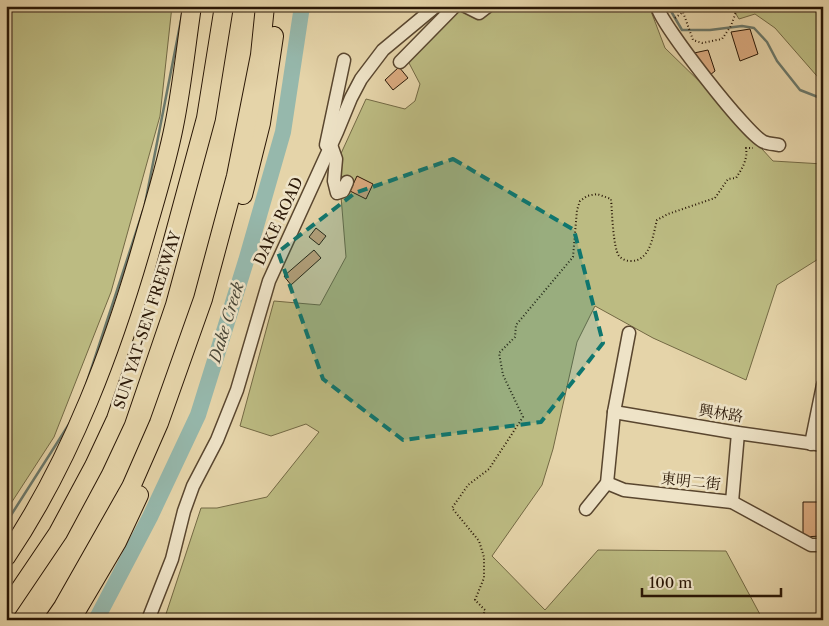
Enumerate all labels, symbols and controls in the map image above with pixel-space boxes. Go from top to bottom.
street label: DAKE ROAD [249,174,307,268]
street label: SUN YAT-SEN FREEWAY [109,228,185,411]
water label: Dake Creek [204,279,248,367]
street label: 興林路 [697,400,745,426]
street label: 東明二街 [660,468,722,494]
scale bar [642,566,780,598]
text: 100 m [649,573,692,592]

